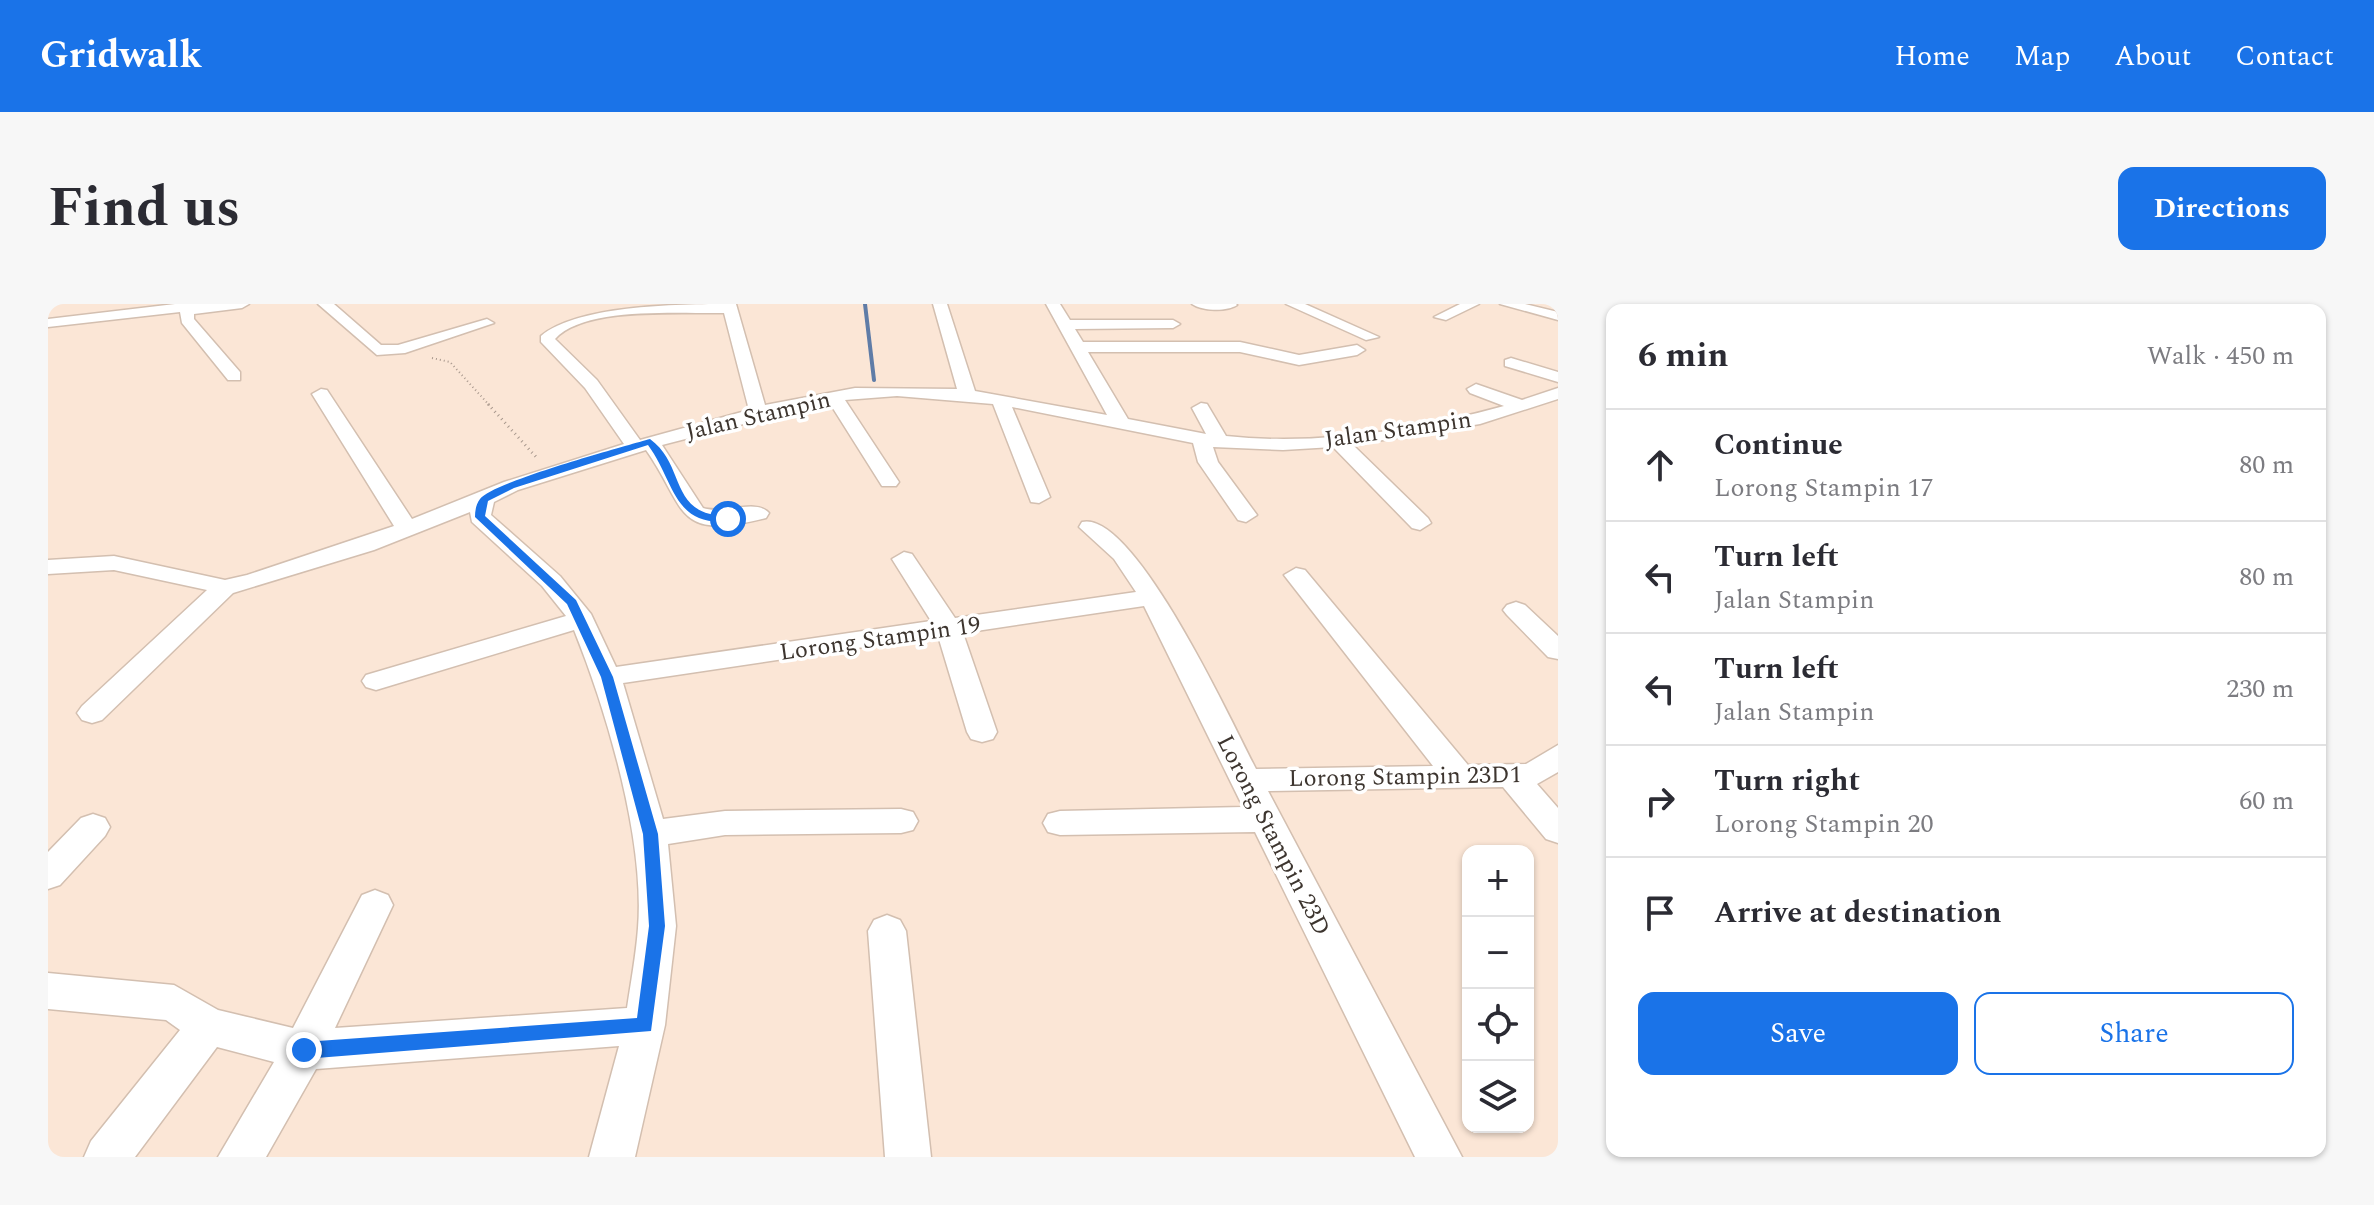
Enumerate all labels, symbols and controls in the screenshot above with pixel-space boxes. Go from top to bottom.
text: Gridwalk [40,27,202,85]
text: Home [1894,35,1970,78]
text: Map [2014,35,2070,78]
text: About [2114,35,2191,78]
text: Contact [2235,35,2334,78]
text: Find us [48,166,241,251]
button: Directions [2118,167,2326,250]
text: 6 min [1638,330,1728,382]
text: Walk · 450 m [2147,336,2294,376]
street label: Jalan Stampin [682,382,834,450]
street label: Jalan Stampin [1322,402,1474,458]
text: Continue [1714,422,1843,468]
icon: ahead [1638,443,1682,487]
text: 80 m [2239,445,2294,485]
text: Lorong Stampin 17 [1714,468,1933,508]
route start [710,501,746,537]
text: Turn left [1714,534,1839,580]
icon: left [1638,555,1682,599]
text: 80 m [2239,557,2294,597]
text: Jalan Stampin [1714,580,1874,620]
street label: Lorong Stampin 19 [777,607,983,671]
text: Turn left [1714,646,1839,692]
icon: left [1638,667,1682,711]
text: 230 m [2226,669,2294,709]
text: Jalan Stampin [1714,692,1874,732]
street label: Lorong Stampin 23D [1207,729,1339,942]
street label: Lorong Stampin 23D1 [1288,757,1522,797]
text: Turn right [1714,758,1860,804]
icon: right [1638,779,1682,823]
text: 60 m [2239,781,2294,821]
text: Lorong Stampin 20 [1714,804,1933,844]
map controls [1462,845,1534,1133]
button: + [1462,845,1534,917]
text: Arrive at destination [1714,890,2001,936]
icon: arrive [1638,891,1682,935]
button: − [1462,917,1534,989]
button: locate [1462,989,1534,1061]
button: Save [1638,992,1958,1075]
button: Share [1974,992,2294,1075]
route end [286,1032,322,1068]
button: layers [1462,1061,1534,1133]

